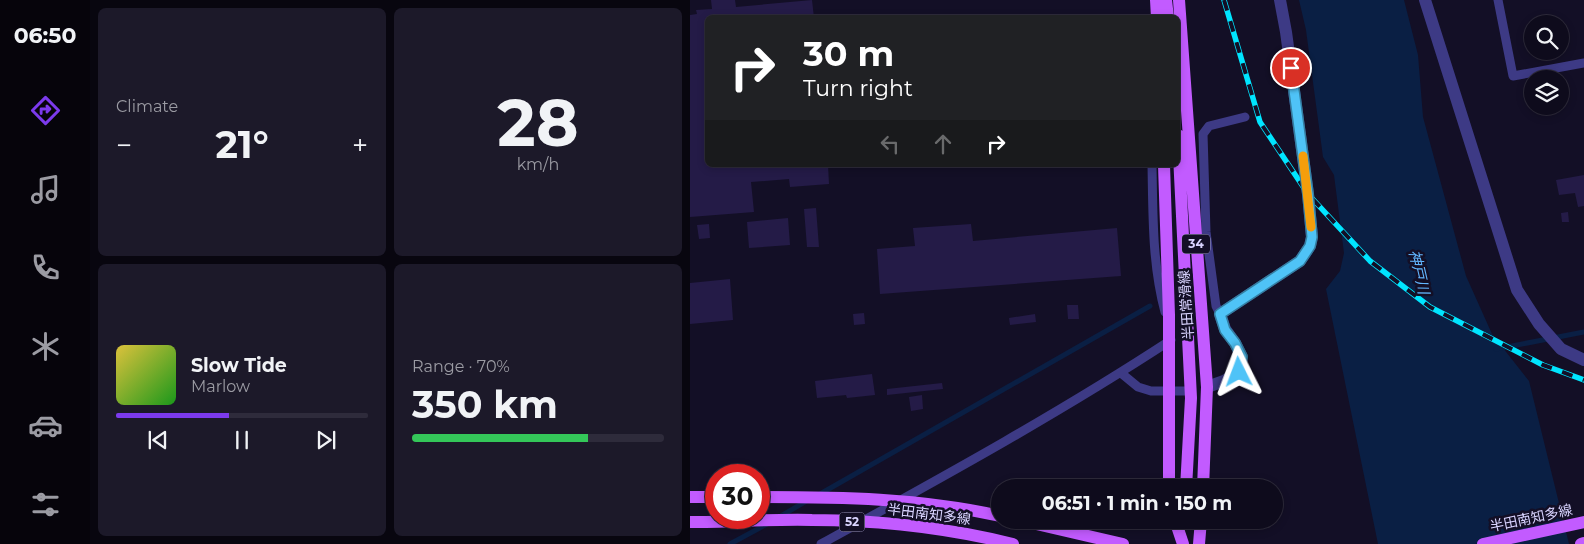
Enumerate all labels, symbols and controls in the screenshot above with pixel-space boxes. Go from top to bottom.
map controls [1524,15,1569,115]
button: search [1524,15,1569,60]
text: 06:50 [14,22,76,49]
text: 30 m [803,32,894,75]
icon: right [720,35,785,100]
pin [1270,47,1312,89]
icon: arrive [1277,54,1305,82]
button: layers [1524,70,1569,115]
text: Turn right [803,75,913,102]
text: 28 [497,83,579,162]
icon: directions [28,93,63,128]
text: Climate [116,97,178,116]
text: 21° [215,121,269,168]
text: − [116,128,132,162]
text: + [352,128,368,162]
icon: left [876,130,904,158]
icon: ahead [929,130,957,158]
icon: right [982,130,1010,158]
text: km/h [517,155,559,174]
icon: music [28,172,63,207]
road number: 34 [1182,234,1210,253]
water label: 神戸川 [1405,248,1434,298]
icon: phone [28,250,63,285]
street label: 半田常滑線 [1175,269,1197,341]
icon: climate [28,329,63,364]
position arrow [1212,345,1264,397]
text: Slow Tide [191,354,287,377]
text: Range · 70% [412,357,510,376]
text: Marlow [191,377,250,396]
text: 350 km [412,381,558,428]
icon: car [28,408,63,443]
icon: previous [144,426,172,454]
icon: pause [228,426,256,454]
icon: next [312,426,340,454]
speed limit sign: 30 [705,464,770,529]
icon: filters [28,487,63,522]
text: 06:51 · 1 min · 150 m [1042,492,1232,515]
street label: 半田南知多線 [886,500,972,528]
street label: 半田南知多線 [1488,500,1574,536]
road number: 52 [840,512,864,532]

